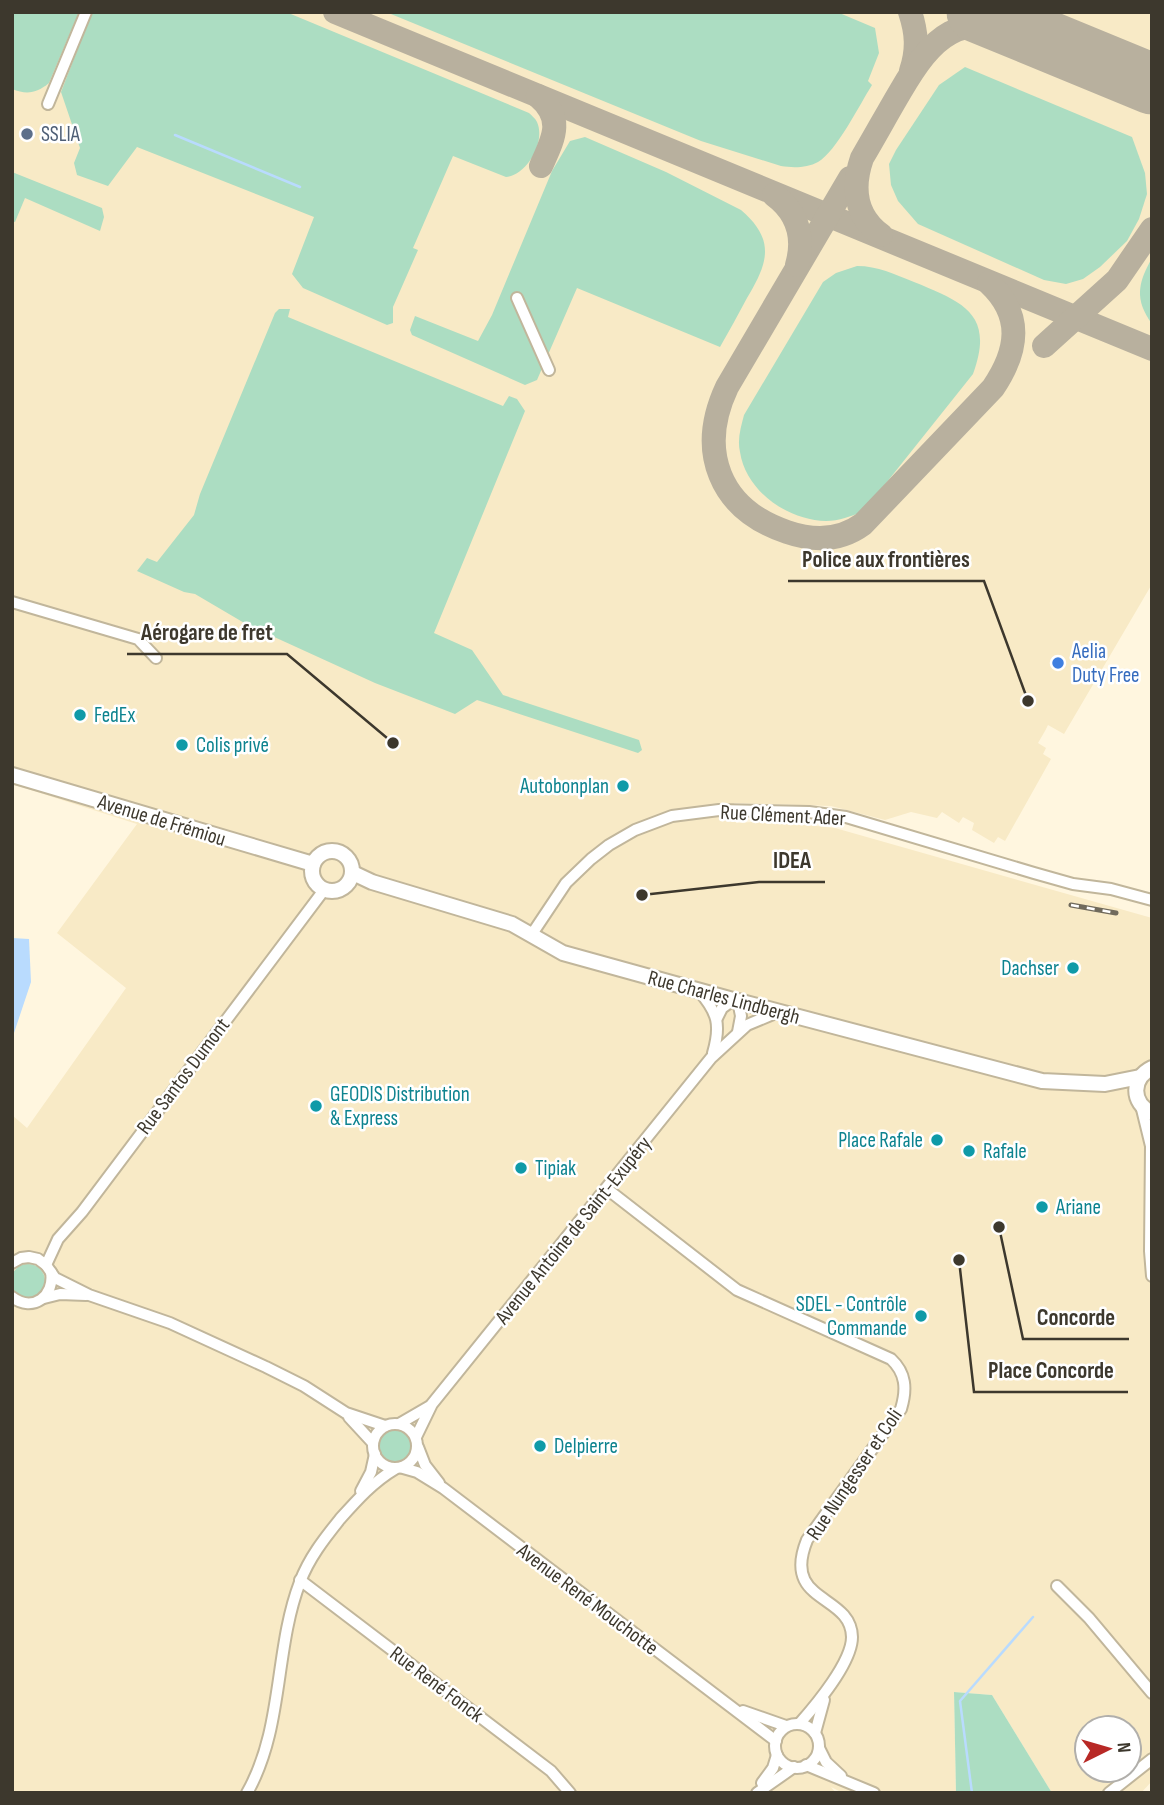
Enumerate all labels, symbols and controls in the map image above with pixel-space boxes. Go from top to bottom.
place label: SSLIA [41,122,81,147]
marker: SSLIA [19,126,35,142]
callout: Police aux frontières [788,537,984,581]
text: Police aux frontières [802,546,970,574]
callout: Aérogare de fret [127,610,287,654]
text: Aérogare de fret [140,619,273,647]
place label: Aelia Duty Free [1071,639,1140,688]
marker: Aelia Duty Free [1050,655,1066,671]
place label: FedEx [94,703,136,728]
marker: FedEx [72,707,88,723]
place label: Colis privé [196,733,269,758]
marker: Colis privé [174,737,190,753]
place label: Autobonplan [519,774,609,799]
marker: Autobonplan [615,778,631,794]
street label: Avenue de Frémiou [94,789,229,852]
street label: Rue Clément Ader [720,800,846,831]
callout: IDEA [759,838,825,882]
text: IDEA [773,847,812,875]
place label: Dachser [1001,956,1059,981]
marker: Dachser [1065,960,1081,976]
street label: Rue Charles Lindbergh [645,965,803,1030]
street label: Rue Santos Dumont [132,1013,235,1139]
place label: GEODIS Distribution & Express [330,1082,470,1131]
marker: GEODIS Distribution & Express [308,1098,324,1114]
place label: Place Rafale [838,1128,923,1153]
street label: Avenue Antoine de Saint-Exupéry [489,1131,657,1330]
marker: Place Rafale [929,1132,945,1148]
place label: Rafale [983,1139,1027,1164]
marker: Rafale [961,1143,977,1159]
place label: Tipiak [535,1156,576,1181]
marker: Tipiak [513,1160,529,1176]
place label: Ariane [1055,1195,1101,1220]
marker: Ariane [1034,1199,1050,1215]
place label: SDEL - Contrôle Commande [796,1292,907,1341]
callout: Concorde [1023,1295,1129,1339]
text: Concorde [1037,1304,1115,1332]
marker: SDEL - Contrôle Commande [913,1308,929,1324]
callout: Place Concorde [974,1348,1128,1392]
text: Place Concorde [988,1357,1114,1385]
street label: Rue Nungesser et Coli [801,1404,908,1545]
place label: Delpierre [554,1434,618,1459]
marker: Delpierre [532,1438,548,1454]
street label: Avenue René Mouchotte [511,1538,663,1661]
street label: Rue René Fonck [385,1641,488,1728]
north arrow [1073,1714,1143,1784]
text: N [1112,1742,1135,1754]

